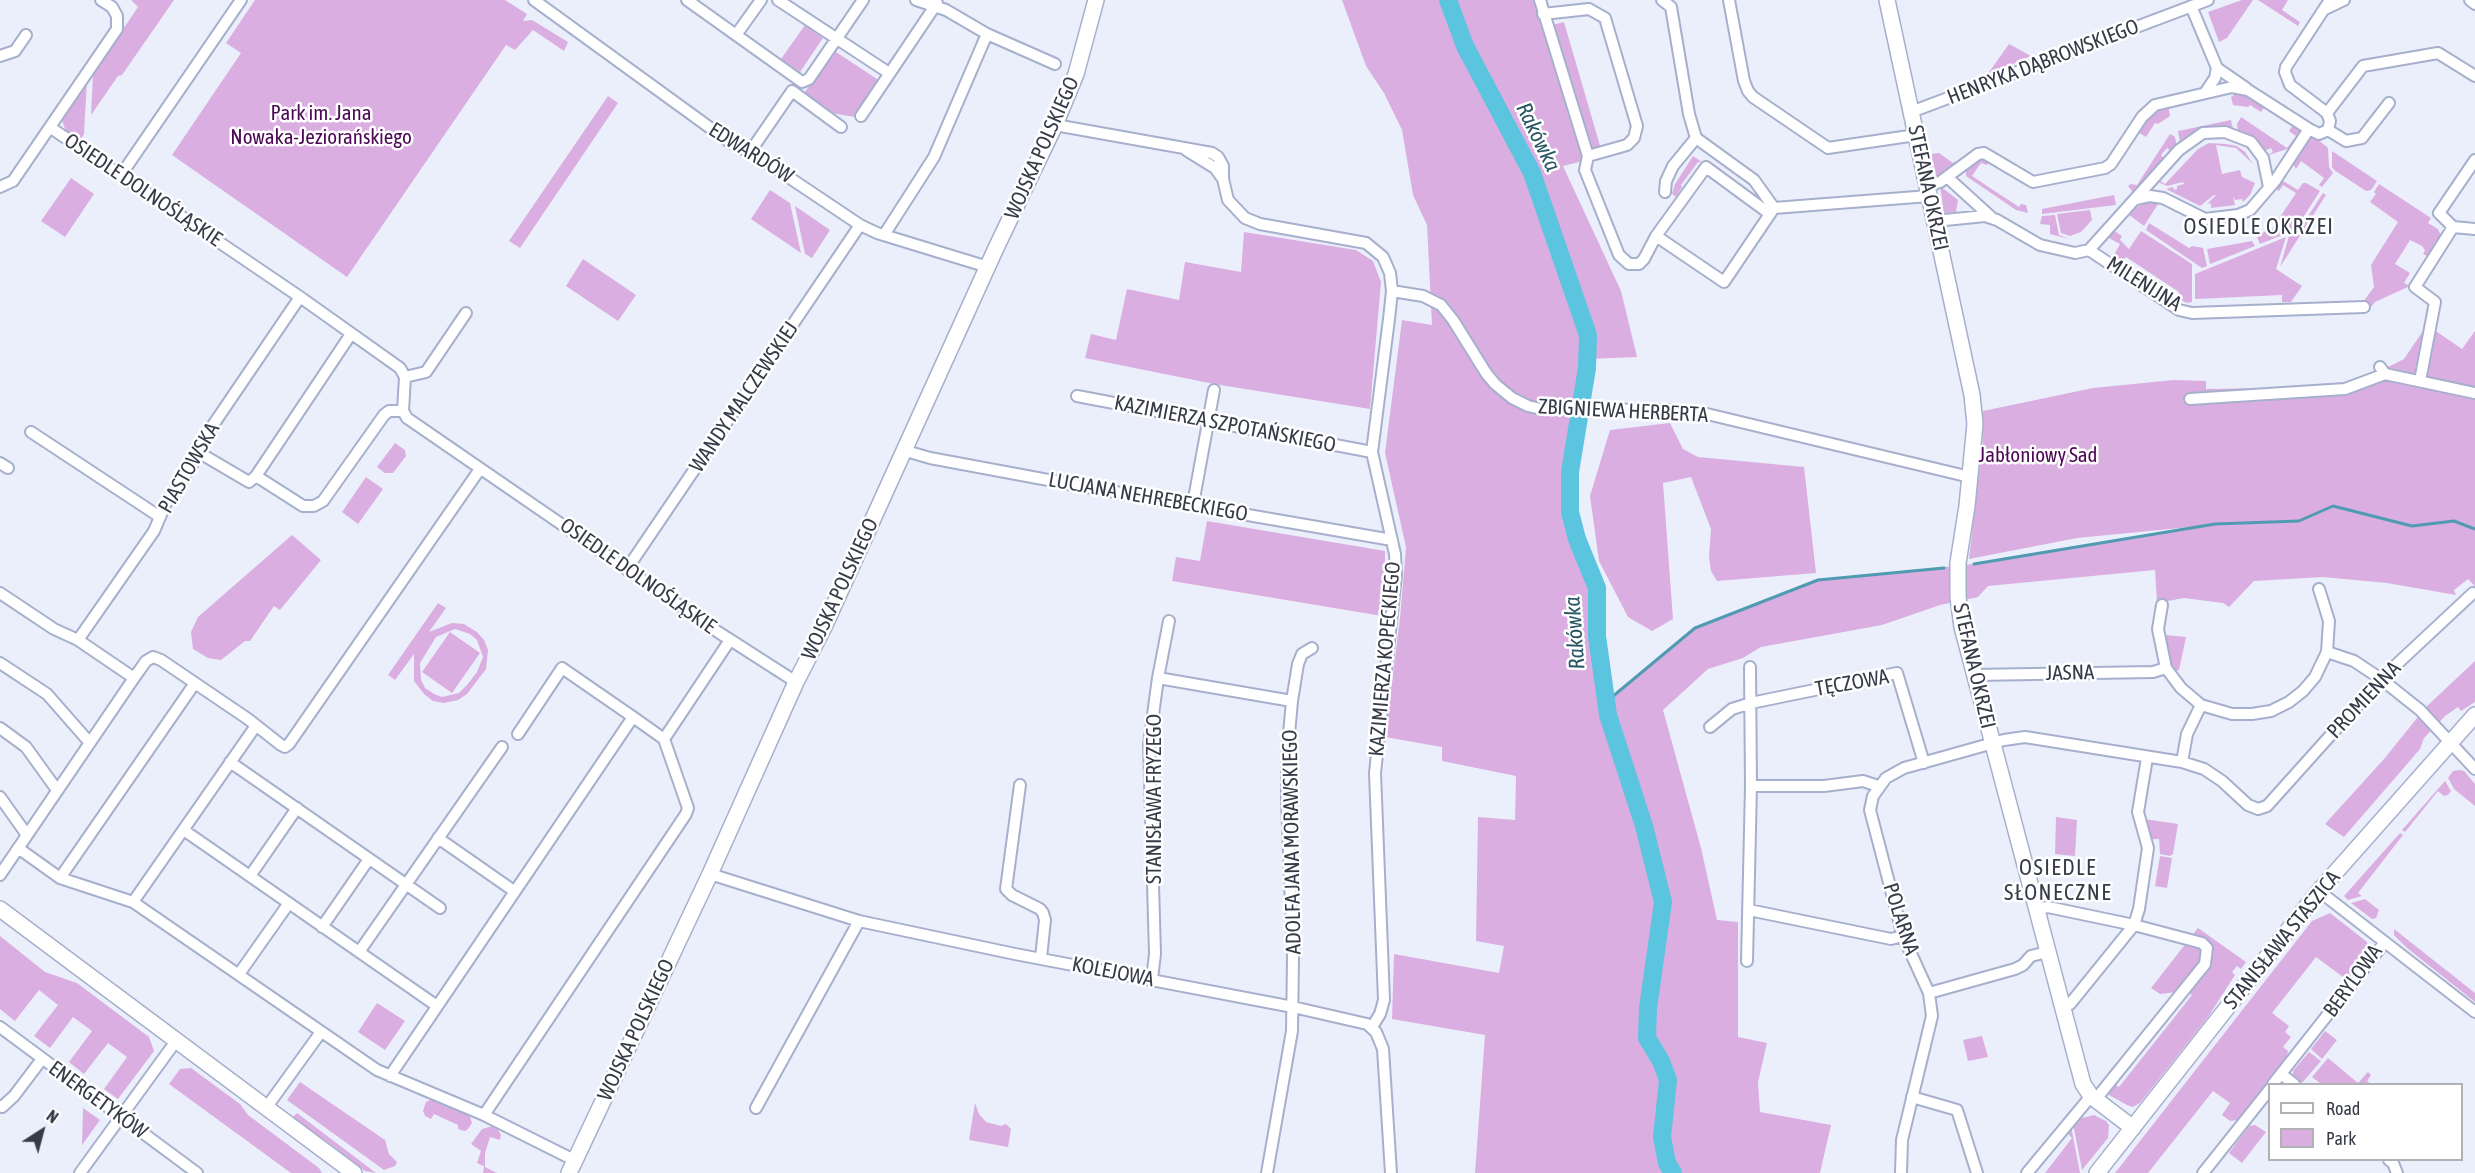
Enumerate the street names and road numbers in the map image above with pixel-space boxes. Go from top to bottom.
street label: HENRYKA DĄBROWSKIEGO [1944,14,2142,110]
street label: WOJSKA POLSKIEGO [999,73,1085,223]
street label: EDWARDÓW [704,117,798,189]
street label: STEFANA OKRZEI [1902,123,1954,253]
street label: OSIEDLE DOLNOŚLĄSKIE [59,128,227,252]
street label: MILENIJNA [2102,251,2186,317]
street label: WANDY MALCZEWSKIEJ [684,317,804,477]
street label: KAZIMIERZA SZPOTAŃSKIEGO [1112,390,1338,458]
street label: ZBIGNIEWA HERBERTA [1537,394,1709,428]
street label: PIASTOWSKA [153,418,225,518]
street label: LUCJANA NEHREBECKIEGO [1046,467,1250,527]
street label: OSIEDLE DOLNOŚLĄSKIE [555,513,721,639]
street label: WOJSKA POLSKIEGO [796,514,884,664]
street label: KAZIMIERZA KOPECKIEGO [1364,561,1406,757]
street label: STEFANA OKRZEI [1947,601,2001,731]
street label: PROMIENNA [2322,656,2406,744]
street label: JASNA [2046,660,2094,686]
street label: TĘCZOWA [1813,664,1891,702]
street label: STANISŁAWA FRYZEGO [1141,714,1167,884]
street label: ADOLFA JANA MORAWSKIEGO [1277,729,1307,955]
street label: STANISŁAWA STASZICA [2218,866,2346,1014]
street label: POLARNA [1878,880,1924,958]
street label: BERYLOWA [2318,940,2388,1022]
street label: KOLEJOWA [1070,952,1156,992]
street label: WOJSKA POLSKIEGO [592,955,680,1105]
street label: ENERGETYKÓW [44,1056,152,1144]

